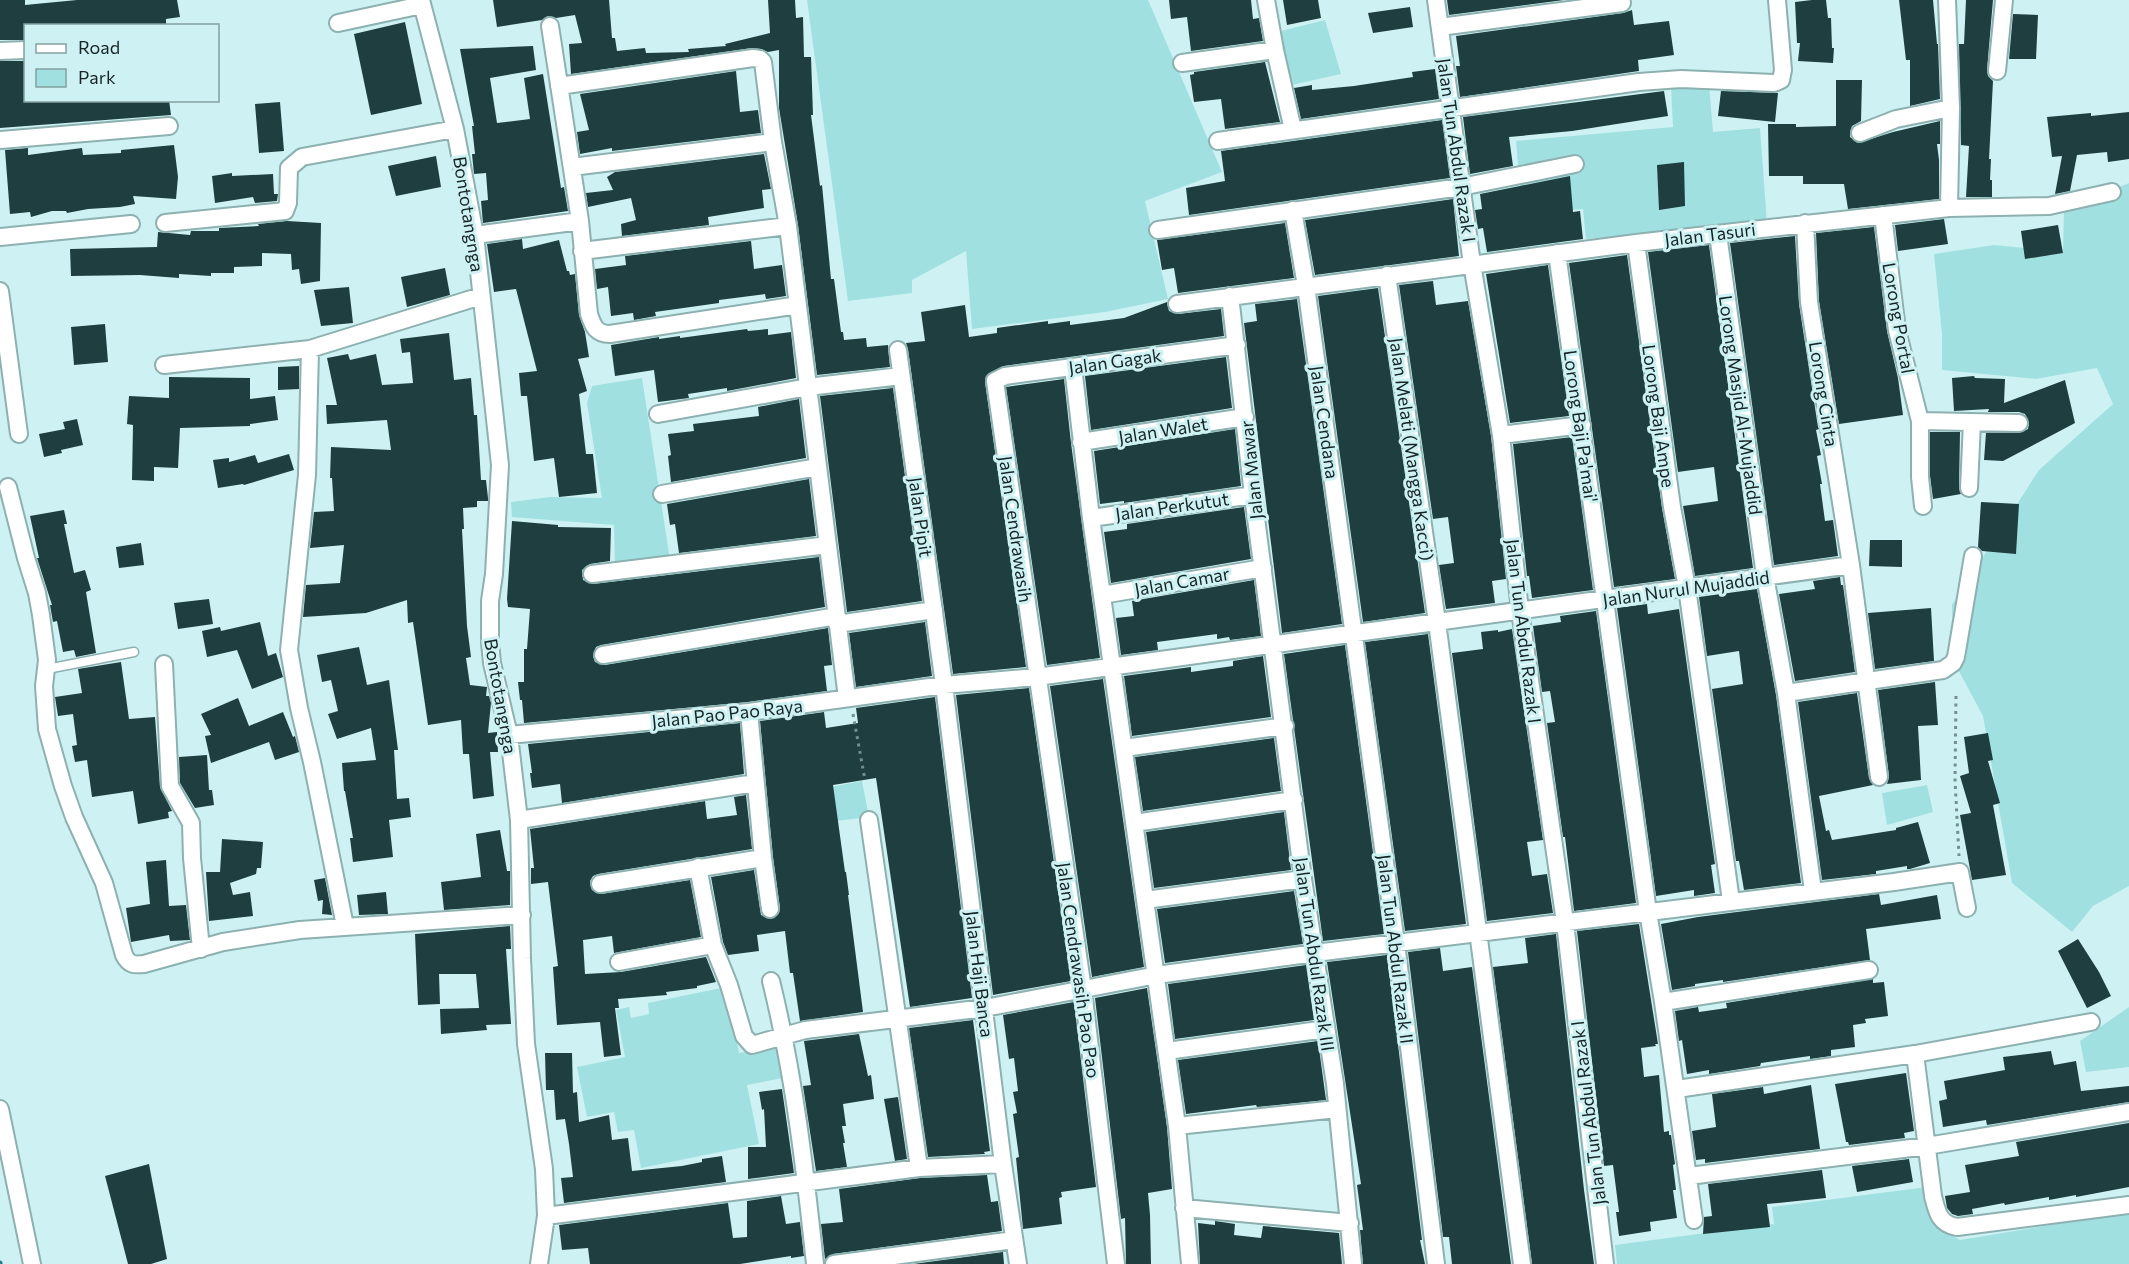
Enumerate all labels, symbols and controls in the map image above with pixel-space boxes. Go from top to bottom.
legend [24,24,219,102]
text: Road [78,36,120,58]
street label: Jalan Tun Abdul Razak I [1433,56,1481,244]
text: Park [78,66,116,88]
street label: Bontotangnga [449,155,489,273]
street label: Jalan Tasuri [1663,217,1757,251]
street label: Lorong Portal [1878,261,1920,375]
street label: Lorong Masjid Al-Mujaddid [1715,294,1767,516]
street label: Jalan Melati (Mangga Kacci) [1385,336,1439,562]
street label: Lorong Cinta [1805,340,1843,448]
street label: Lorong Baji Ampe [1638,343,1680,489]
street label: Jalan Gagak [1067,344,1163,378]
street label: Lorong Baji Pa'mai' [1559,348,1603,504]
street label: Jalan Cendana [1306,364,1344,480]
street label: Jalan Walet [1117,412,1209,448]
street label: Jalan Mawar [1235,419,1267,521]
street label: Jalan Cendrawasih [995,454,1037,604]
street label: Jalan Pipit [904,475,938,559]
street label: Jalan Perkutut [1114,487,1230,525]
street label: Jalan Tun Abdul Razak I [1502,537,1546,725]
street label: Jalan Camar [1133,562,1231,600]
street label: Jalan Nurul Mujaddid [1601,565,1771,611]
street label: Bontotangnga [480,637,522,755]
street label: Jalan Pao Pao Raya [650,694,804,732]
street label: Jalan Tun Abdul Razak II [1373,853,1419,1045]
street label: Jalan Tun Abdul Razak III [1290,855,1340,1053]
street label: Jalan Cendrawasih Pao Pao [1053,861,1105,1079]
street label: Jalan Haji Banca [961,909,999,1039]
street label: Jalan Tun Abdul Razak I [1566,1019,1610,1207]

